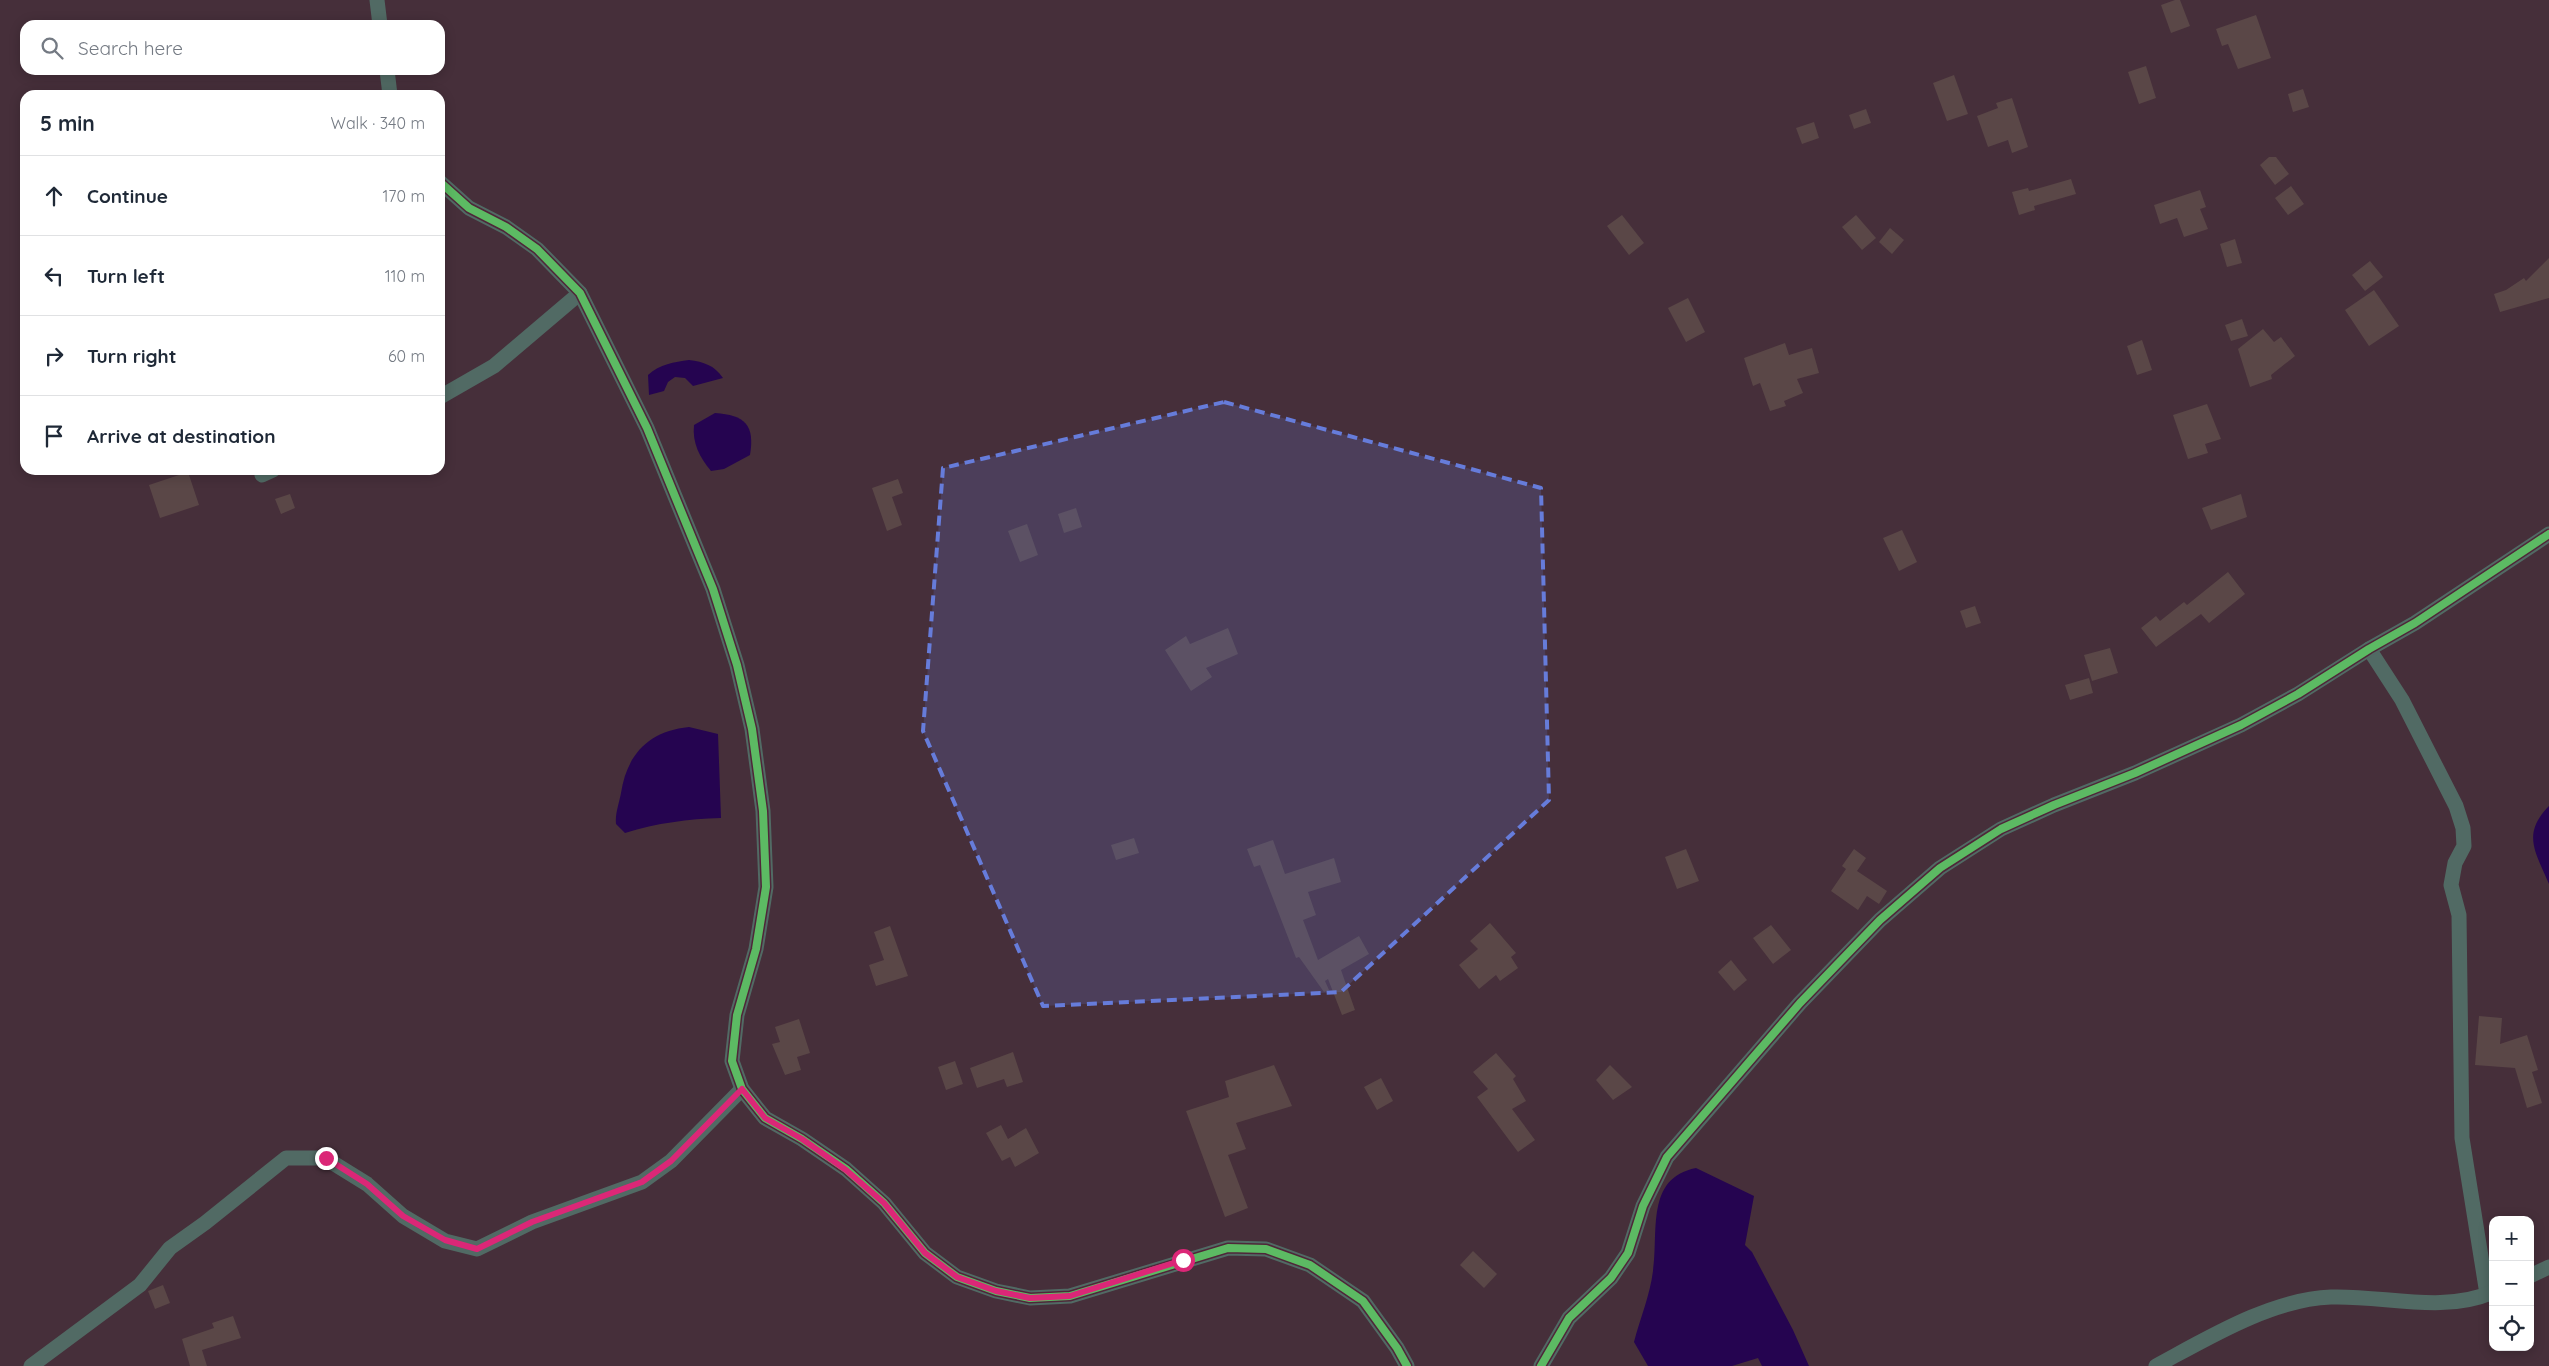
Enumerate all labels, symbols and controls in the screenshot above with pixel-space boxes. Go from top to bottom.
search box [20,20,445,75]
icon: search [38,34,66,62]
text: Search here [78,36,183,60]
text: 5 min [40,110,95,136]
text: Walk · 340 m [331,113,425,133]
icon: ahead [40,182,68,210]
text: Continue [87,184,168,208]
text: 170 m [382,186,425,206]
icon: left [40,262,68,290]
text: Turn left [87,264,165,288]
text: 110 m [385,266,425,286]
icon: right [40,342,68,370]
text: Turn right [87,344,176,368]
text: 60 m [388,346,425,366]
icon: arrive [40,422,68,450]
text: Arrive at destination [87,424,276,448]
route end [315,1147,338,1170]
map controls [2489,1216,2534,1351]
button: + [2489,1216,2534,1261]
route start [1172,1249,1195,1272]
button: − [2489,1261,2534,1306]
button: locate [2489,1306,2534,1351]

